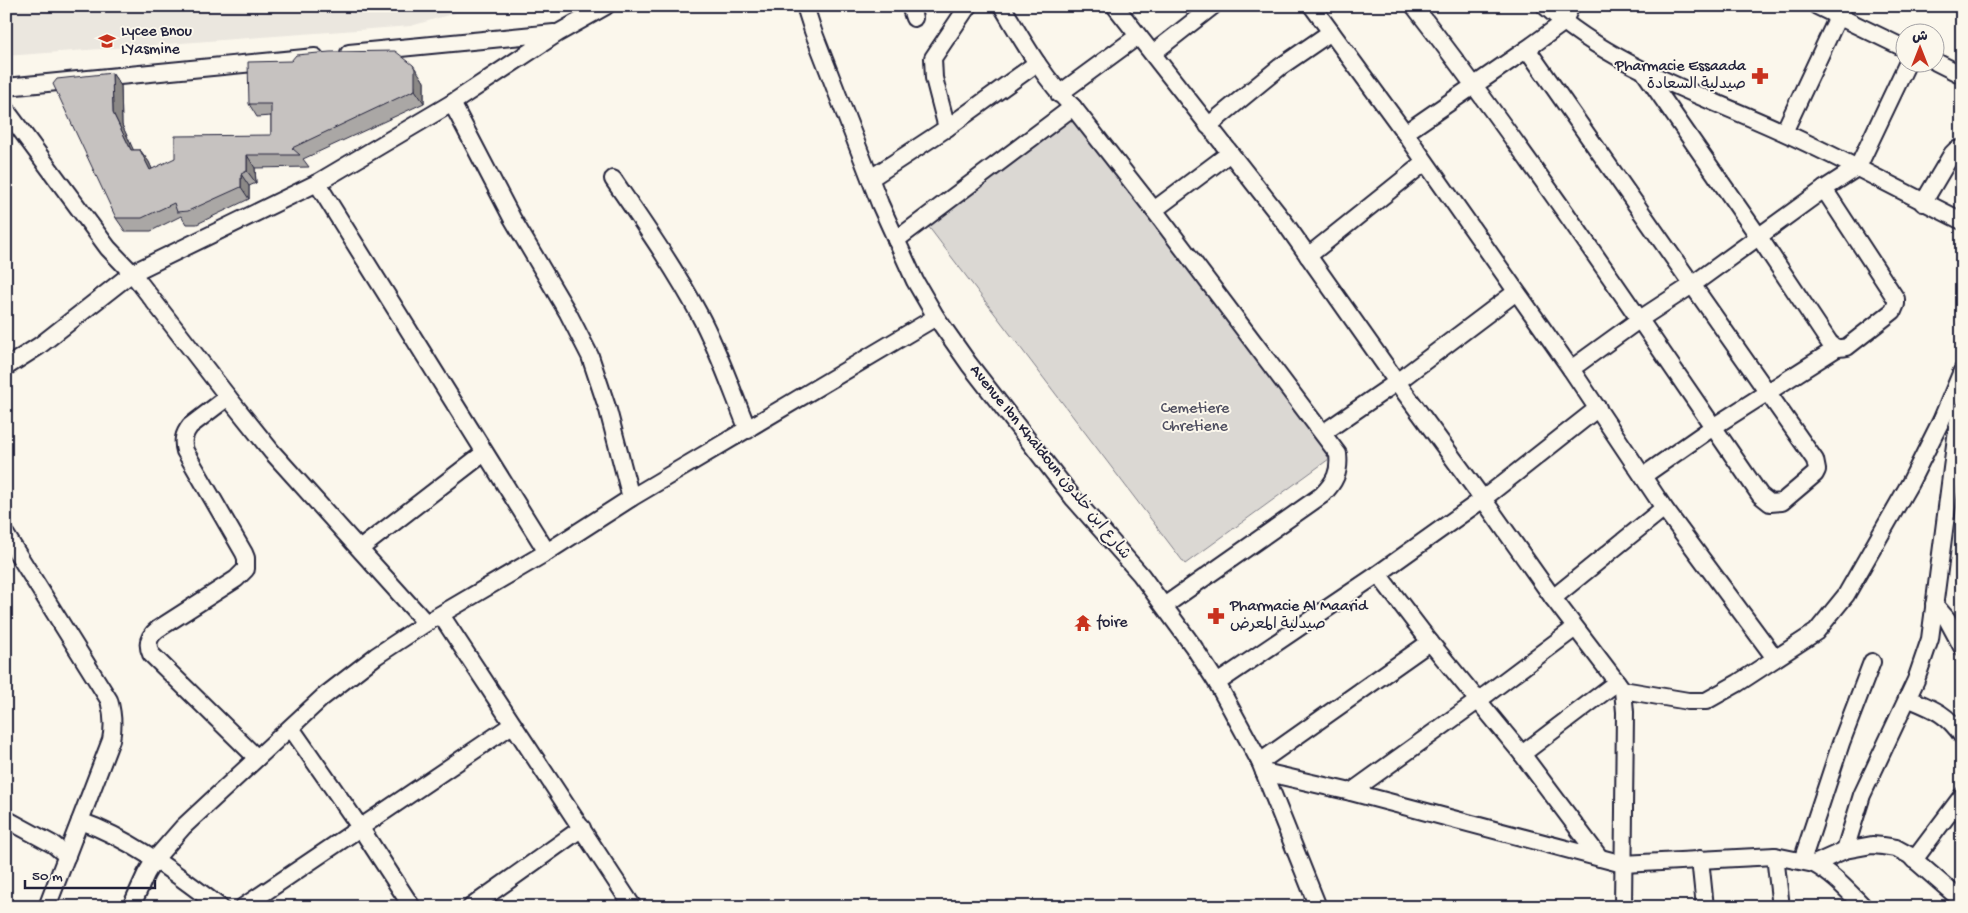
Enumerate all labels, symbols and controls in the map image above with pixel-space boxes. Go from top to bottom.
north arrow [1896,22,1946,72]
place label: Lycee Bnou LYasmine [121,23,193,60]
text: ش [1912,29,1928,46]
school or university icon: Lycee Bnou LYasmine [97,31,117,51]
place label: Pharmacie Essaada صيدلية السعادة [1614,58,1747,95]
pharmacy icon: Pharmacie Essaada صيدلية السعادة [1750,66,1770,86]
street label: Avenue Ibn Khaldoun شارع ابن خلدون [964,362,1134,564]
park label: Cemetiere Chretiene [1161,400,1230,437]
place label: Pharmacie Al Maarid صيدلية المعرض [1229,598,1369,635]
pharmacy icon: Pharmacie Al Maarid صيدلية المعرض [1206,606,1226,626]
temple icon: foire [1073,613,1093,633]
place label: foire [1096,614,1128,633]
scale bar [25,858,155,890]
text: 50 m [32,868,63,886]

